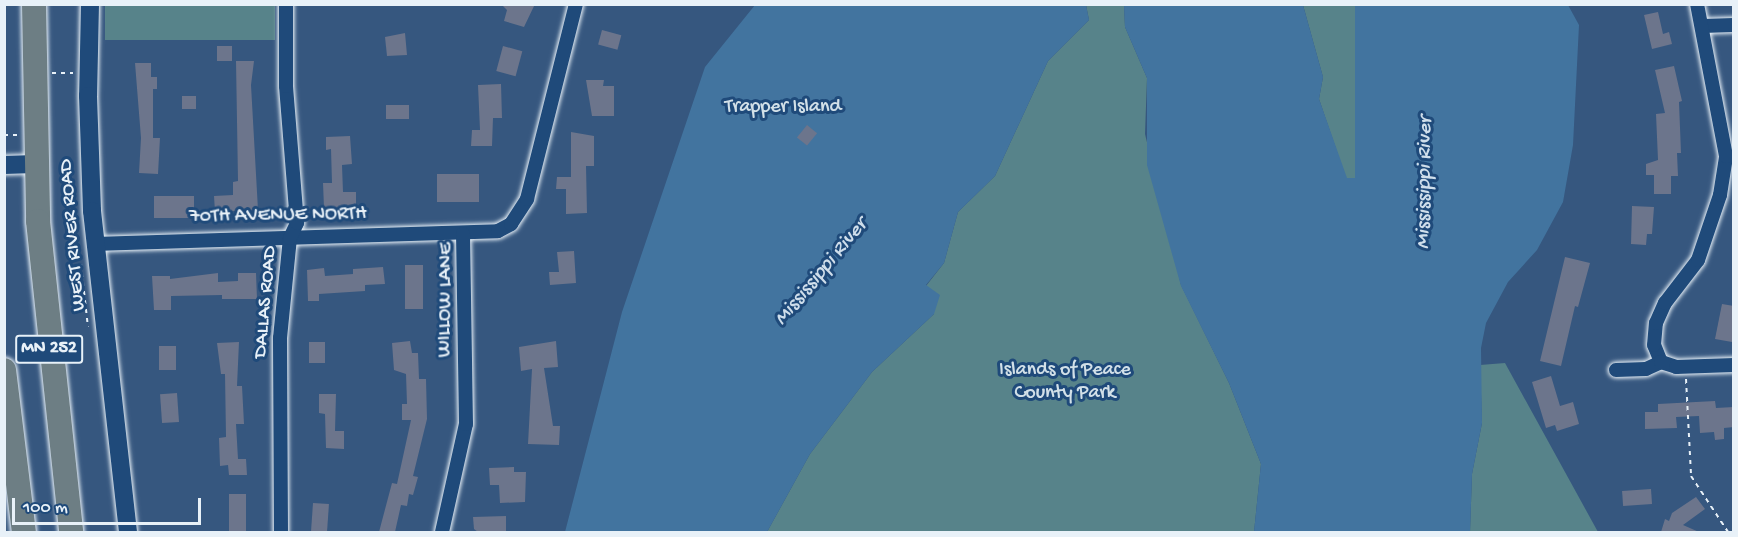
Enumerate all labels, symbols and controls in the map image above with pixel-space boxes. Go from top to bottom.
park label: Trapper Island [725,95,841,119]
water label: Mississippi River [1412,117,1440,249]
street label: WEST RIVER ROAD [54,158,92,312]
street label: 70TH AVENUE NORTH [189,202,367,230]
water label: Mississippi River [770,214,874,332]
street label: WILLOW LANE [433,242,459,358]
street label: DALLAS ROAD [249,245,283,359]
road number: MN 252 [14,334,84,364]
park label: Islands of Peace County Park [999,358,1131,405]
scale bar [15,486,204,524]
text: 100 m [23,498,68,519]

